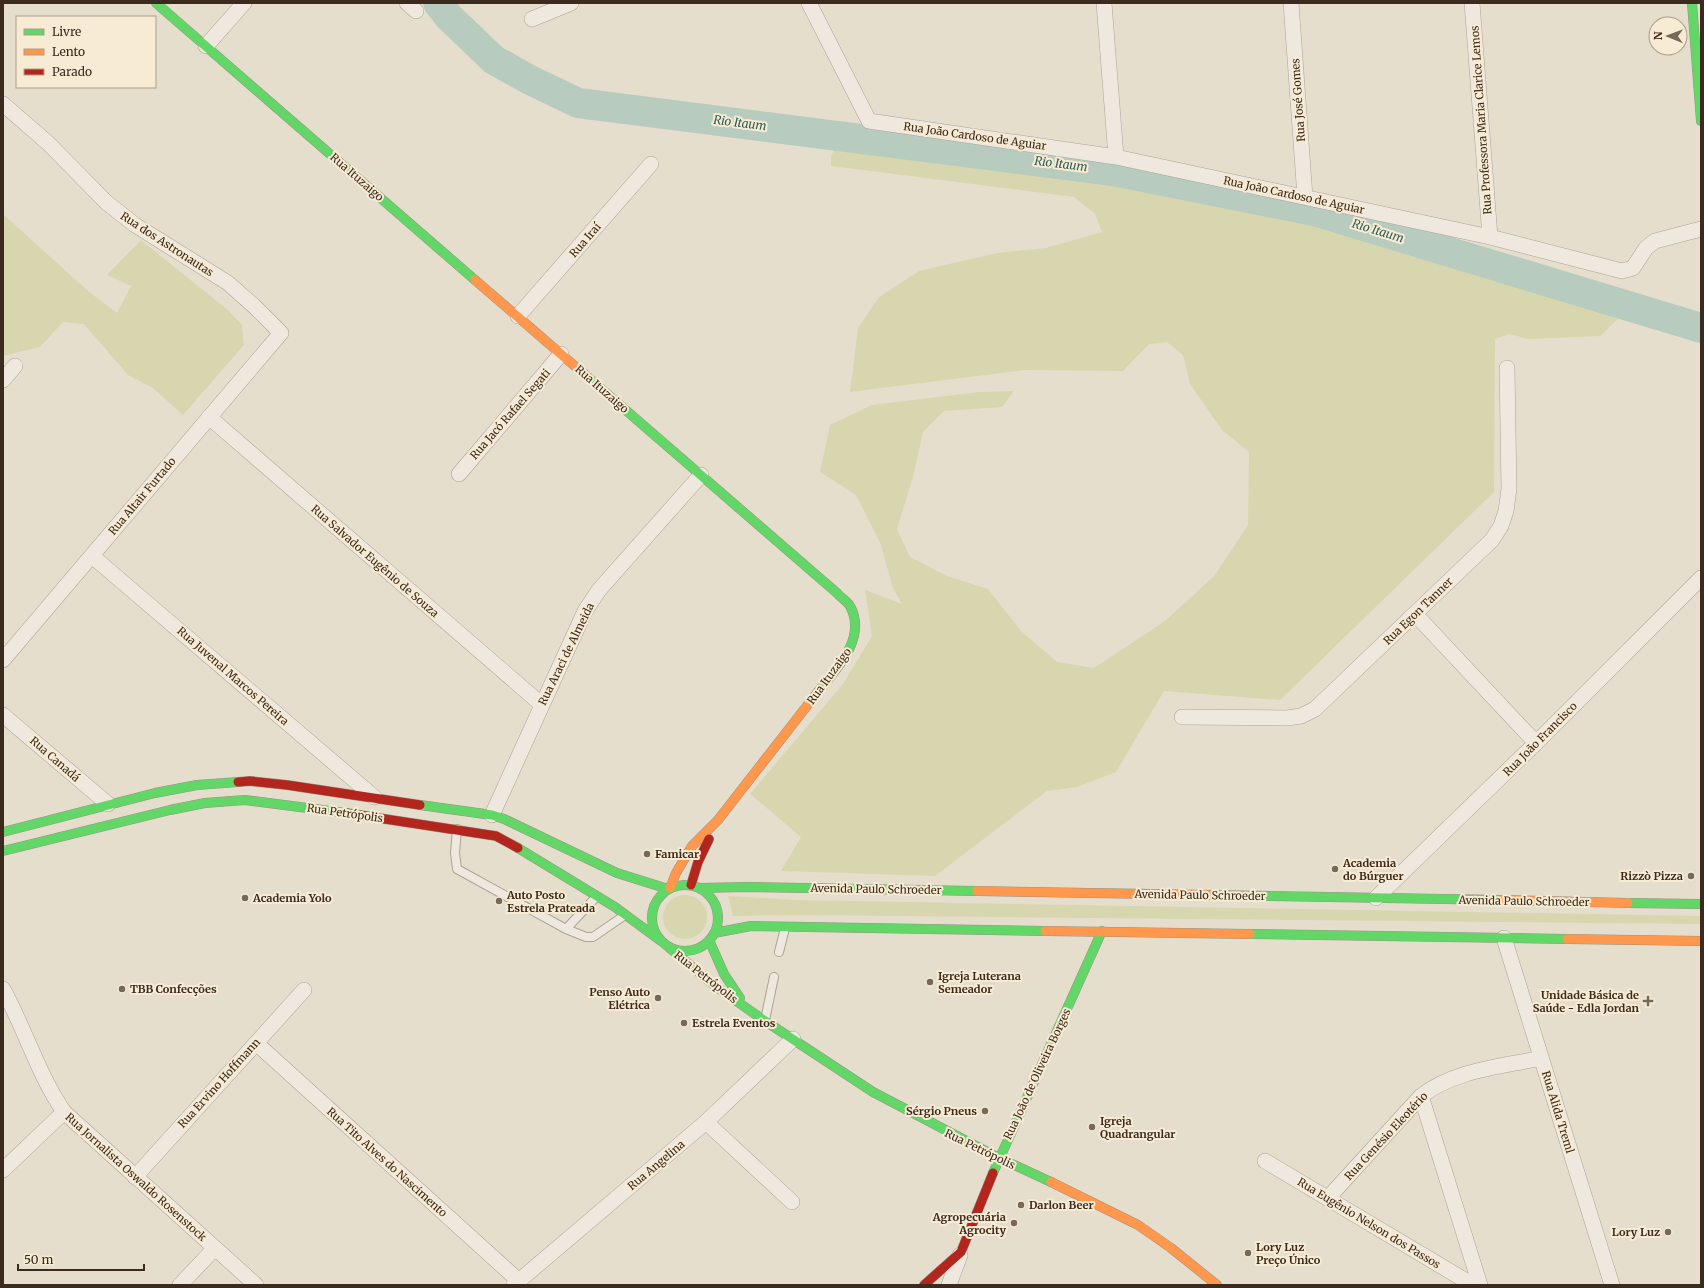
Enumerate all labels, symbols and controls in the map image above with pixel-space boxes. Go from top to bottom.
legend [16,16,156,88]
north arrow [1648,16,1688,56]
text: Livre [52,24,81,39]
street label: Rua Professora Maria Clarice Lemos [1467,25,1495,215]
text: N [1651,31,1665,40]
text: Lento [52,44,85,59]
street label: Rua José Gomes [1288,58,1308,142]
text: Parado [52,64,92,79]
water label: Rio Itaum [713,112,768,133]
street label: Rua João Cardoso de Aguiar [903,119,1047,153]
street label: Rua Ituzaigo [327,150,387,204]
water label: Rio Itaum [1034,153,1089,174]
street label: Rua João Cardoso de Aguiar [1222,173,1366,217]
street label: Rua dos Astronautas [118,209,216,279]
water label: Rio Itaum [1350,216,1406,246]
street label: Rua Iraí [566,220,604,260]
street label: Rua Ituzaigo [572,362,632,416]
street label: Rua Jacó Rafael Segati [467,366,553,462]
street label: Rua Altair Furtado [105,454,179,538]
street label: Rua Salvador Eugênio de Souza [308,502,442,620]
street label: Rua Egon Tanner [1380,574,1456,648]
street label: Rua Araci de Almeida [535,600,597,708]
street label: Rua Juvenal Marcos Pereira [174,624,292,728]
street label: Rua Ituzaigo [804,645,855,707]
street label: Rua João Francisco [1500,699,1580,779]
street label: Rua Canadá [27,733,83,785]
street label: Rua Petrópolis [306,801,384,825]
place label: Famicar [655,847,699,861]
marker: Famicar [642,849,652,859]
place label: Academia do Búrguer [1342,856,1404,883]
marker: Academia do Búrguer [1330,864,1340,874]
place label: Rizzò Pizza [1620,869,1683,883]
marker: Rizzò Pizza [1686,871,1696,881]
street label: Avenida Paulo Schroeder [809,881,942,897]
street label: Avenida Paulo Schroeder [1133,887,1266,903]
place label: Auto Posto Estrela Prateada [506,888,595,915]
place label: Academia Yolo [252,891,332,905]
marker: Academia Yolo [240,893,250,903]
street label: Avenida Paulo Schroeder [1457,893,1590,909]
marker: Auto Posto Estrela Prateada [494,896,504,906]
street label: Rua Petrópolis [671,948,741,1006]
place label: Igreja Luterana Semeador [938,969,1021,996]
marker: Igreja Luterana Semeador [925,977,935,987]
place label: TBB Confecções [130,982,217,996]
marker: TBB Confecções [117,984,127,994]
place label: Penso Auto Elétrica [589,985,650,1012]
place label: Unidade Básica de Saúde - Edla Jordan [1533,988,1640,1015]
marker: Penso Auto Elétrica [653,993,663,1003]
marker: Unidade Básica de Saúde - Edla Jordan [1642,995,1654,1007]
street label: Rua João de Oliveira Borges [1000,1006,1074,1142]
place label: Estrela Eventos [692,1016,776,1030]
marker: Estrela Eventos [679,1018,689,1028]
street label: Rua Ervino Hoffmann [175,1035,264,1131]
street label: Rua Alida Treml [1539,1069,1577,1155]
street label: Rua Genésio Eleotério [1342,1089,1431,1183]
street label: Rua Tito Alves do Nascimento [324,1104,450,1220]
place label: Sérgio Pneus [906,1104,977,1118]
marker: Sérgio Pneus [980,1106,990,1116]
street label: Rua Jornalista Oswaldo Rosenstock [62,1110,210,1244]
place label: Igreja Quadrangular [1100,1114,1175,1141]
marker: Igreja Quadrangular [1087,1122,1097,1132]
street label: Rua Petrópolis [942,1126,1018,1172]
street label: Rua Angelina [625,1137,687,1193]
street label: Rua Eugênio Nelson dos Passos [1295,1175,1443,1271]
place label: Darlon Beer [1029,1198,1094,1212]
marker: Darlon Beer [1016,1200,1026,1210]
place label: Agropecuária Agrocity [932,1210,1006,1237]
marker: Agropecuária Agrocity [1009,1218,1019,1228]
place label: Lory Luz [1612,1225,1660,1239]
marker: Lory Luz [1663,1227,1673,1237]
place label: Lory Luz Preço Único [1256,1240,1321,1267]
scale bar [18,1246,144,1272]
marker: Lory Luz Preço Único [1243,1248,1253,1258]
text: 50 m [24,1252,53,1267]

